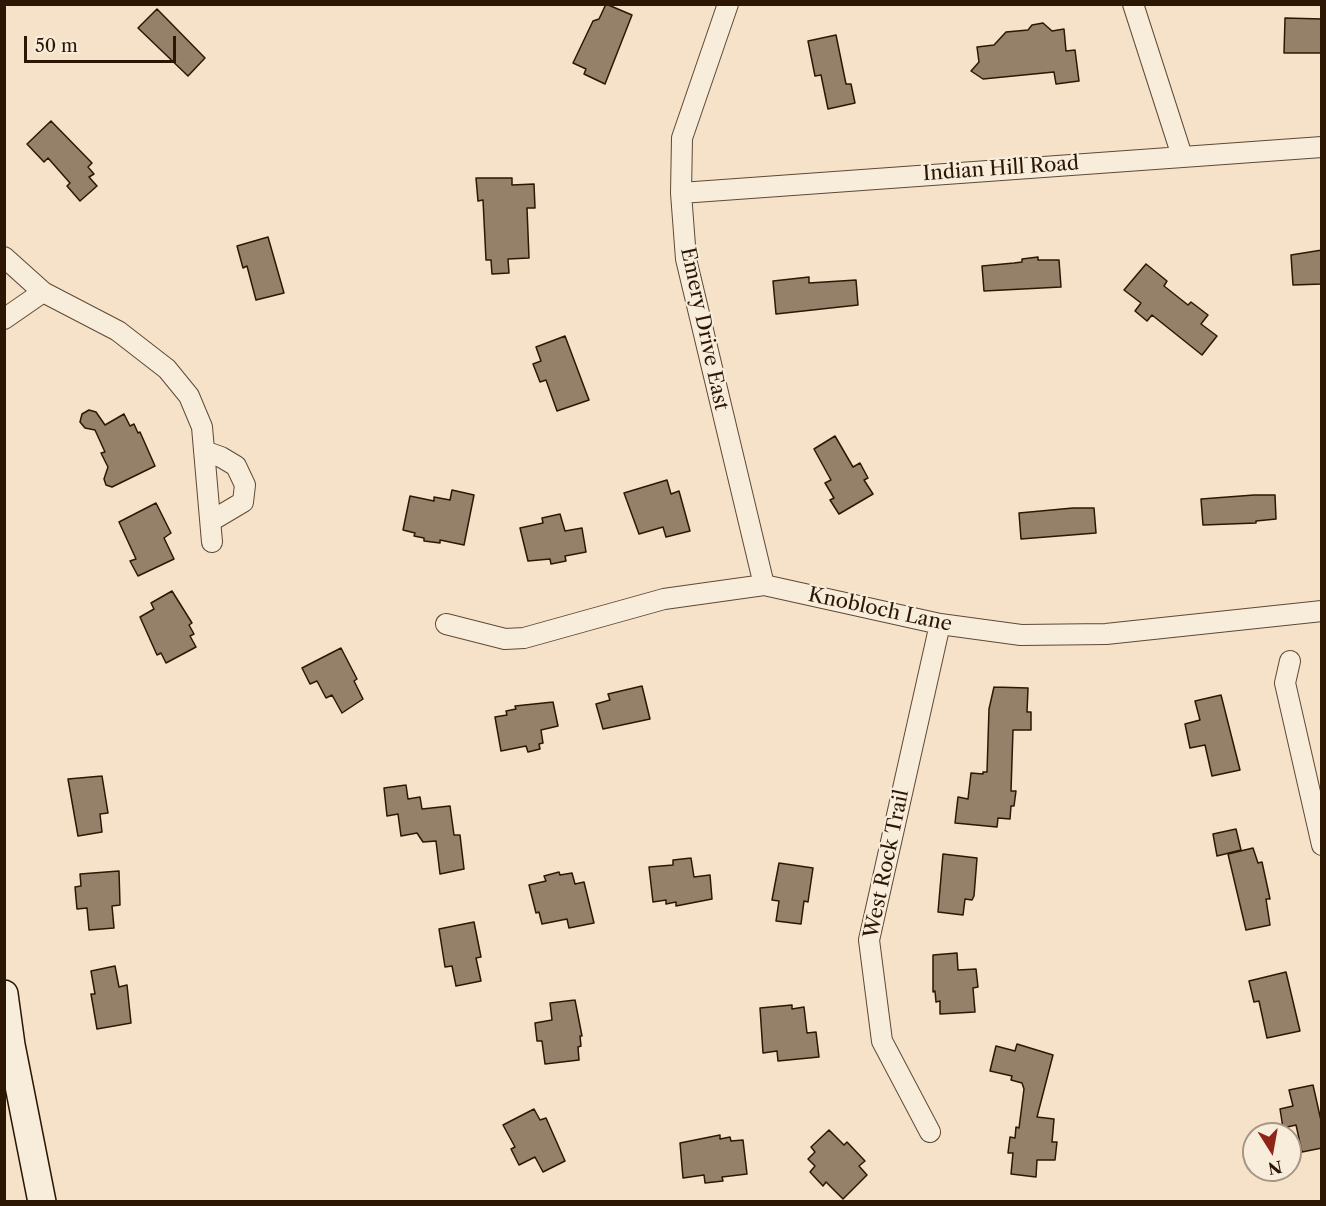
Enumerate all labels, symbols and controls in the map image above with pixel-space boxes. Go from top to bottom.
scale bar [27,24,178,62]
text: 50 m [35,35,78,57]
street label: Indian Hill Road [922,152,1080,186]
street label: Emery Drive East [675,245,733,413]
street label: Knobloch Lane [806,583,954,637]
street label: West Rock Trail [860,788,914,940]
north arrow [1242,1122,1302,1182]
text: N [1266,1157,1284,1179]

